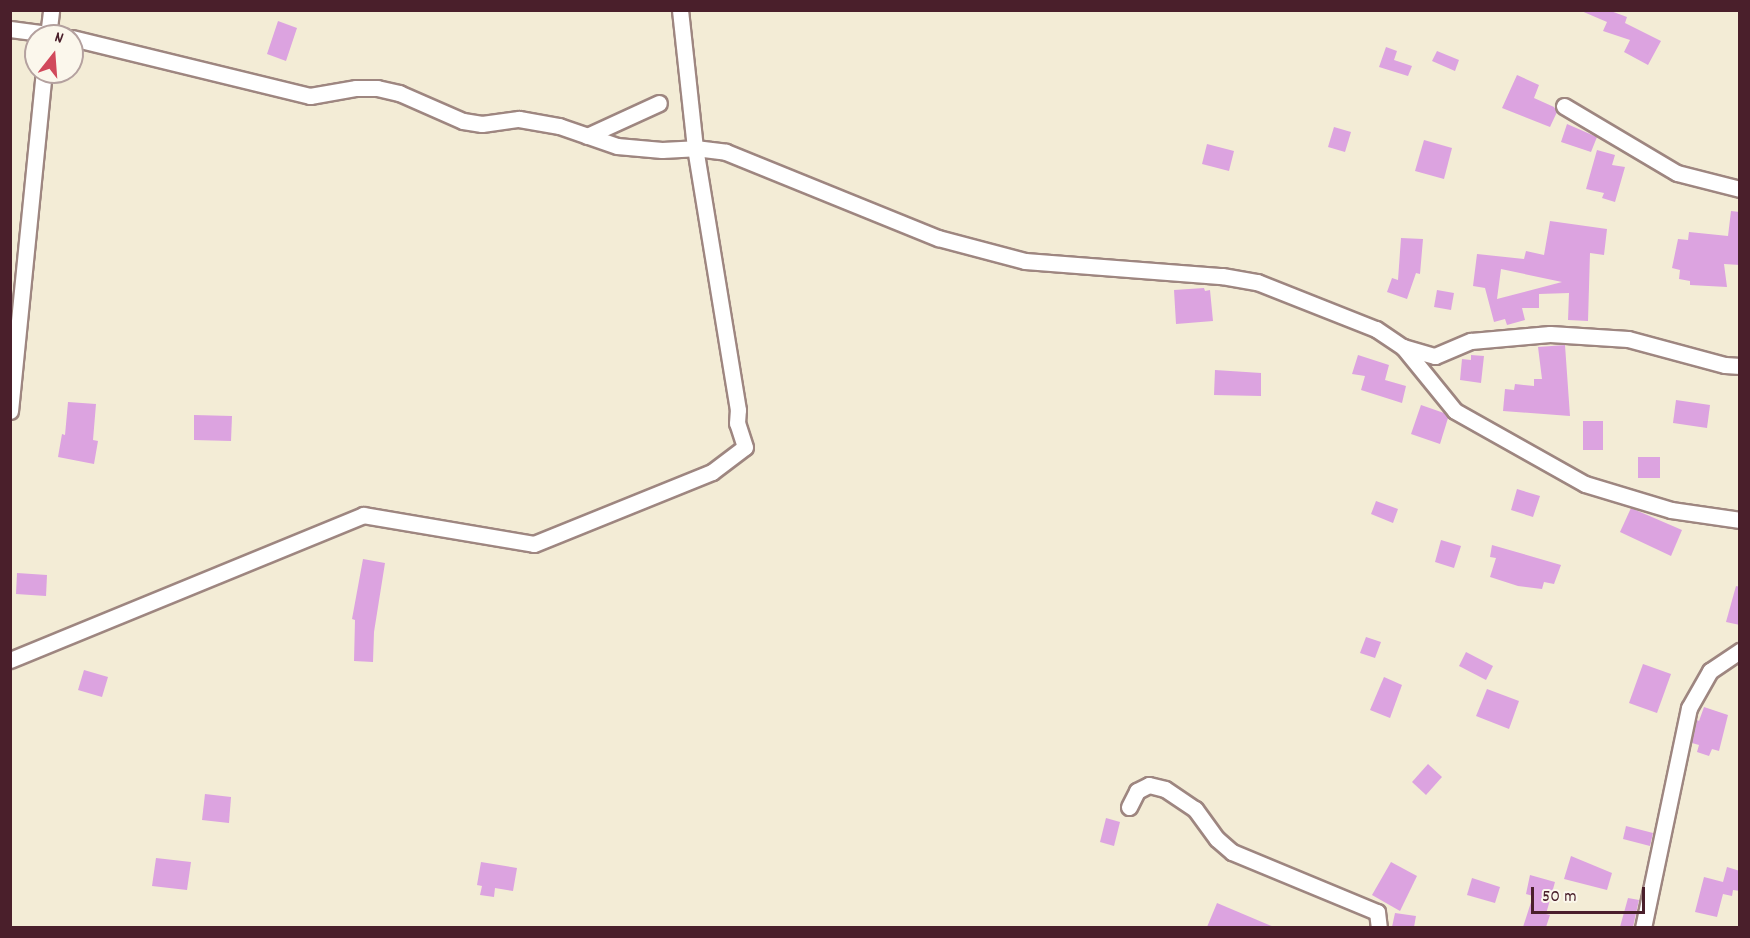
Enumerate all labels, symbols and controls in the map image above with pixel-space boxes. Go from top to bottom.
north arrow [24,24,84,84]
text: N [52,26,66,50]
scale bar [1534,875,1648,913]
text: 50 m [1542,885,1577,910]

